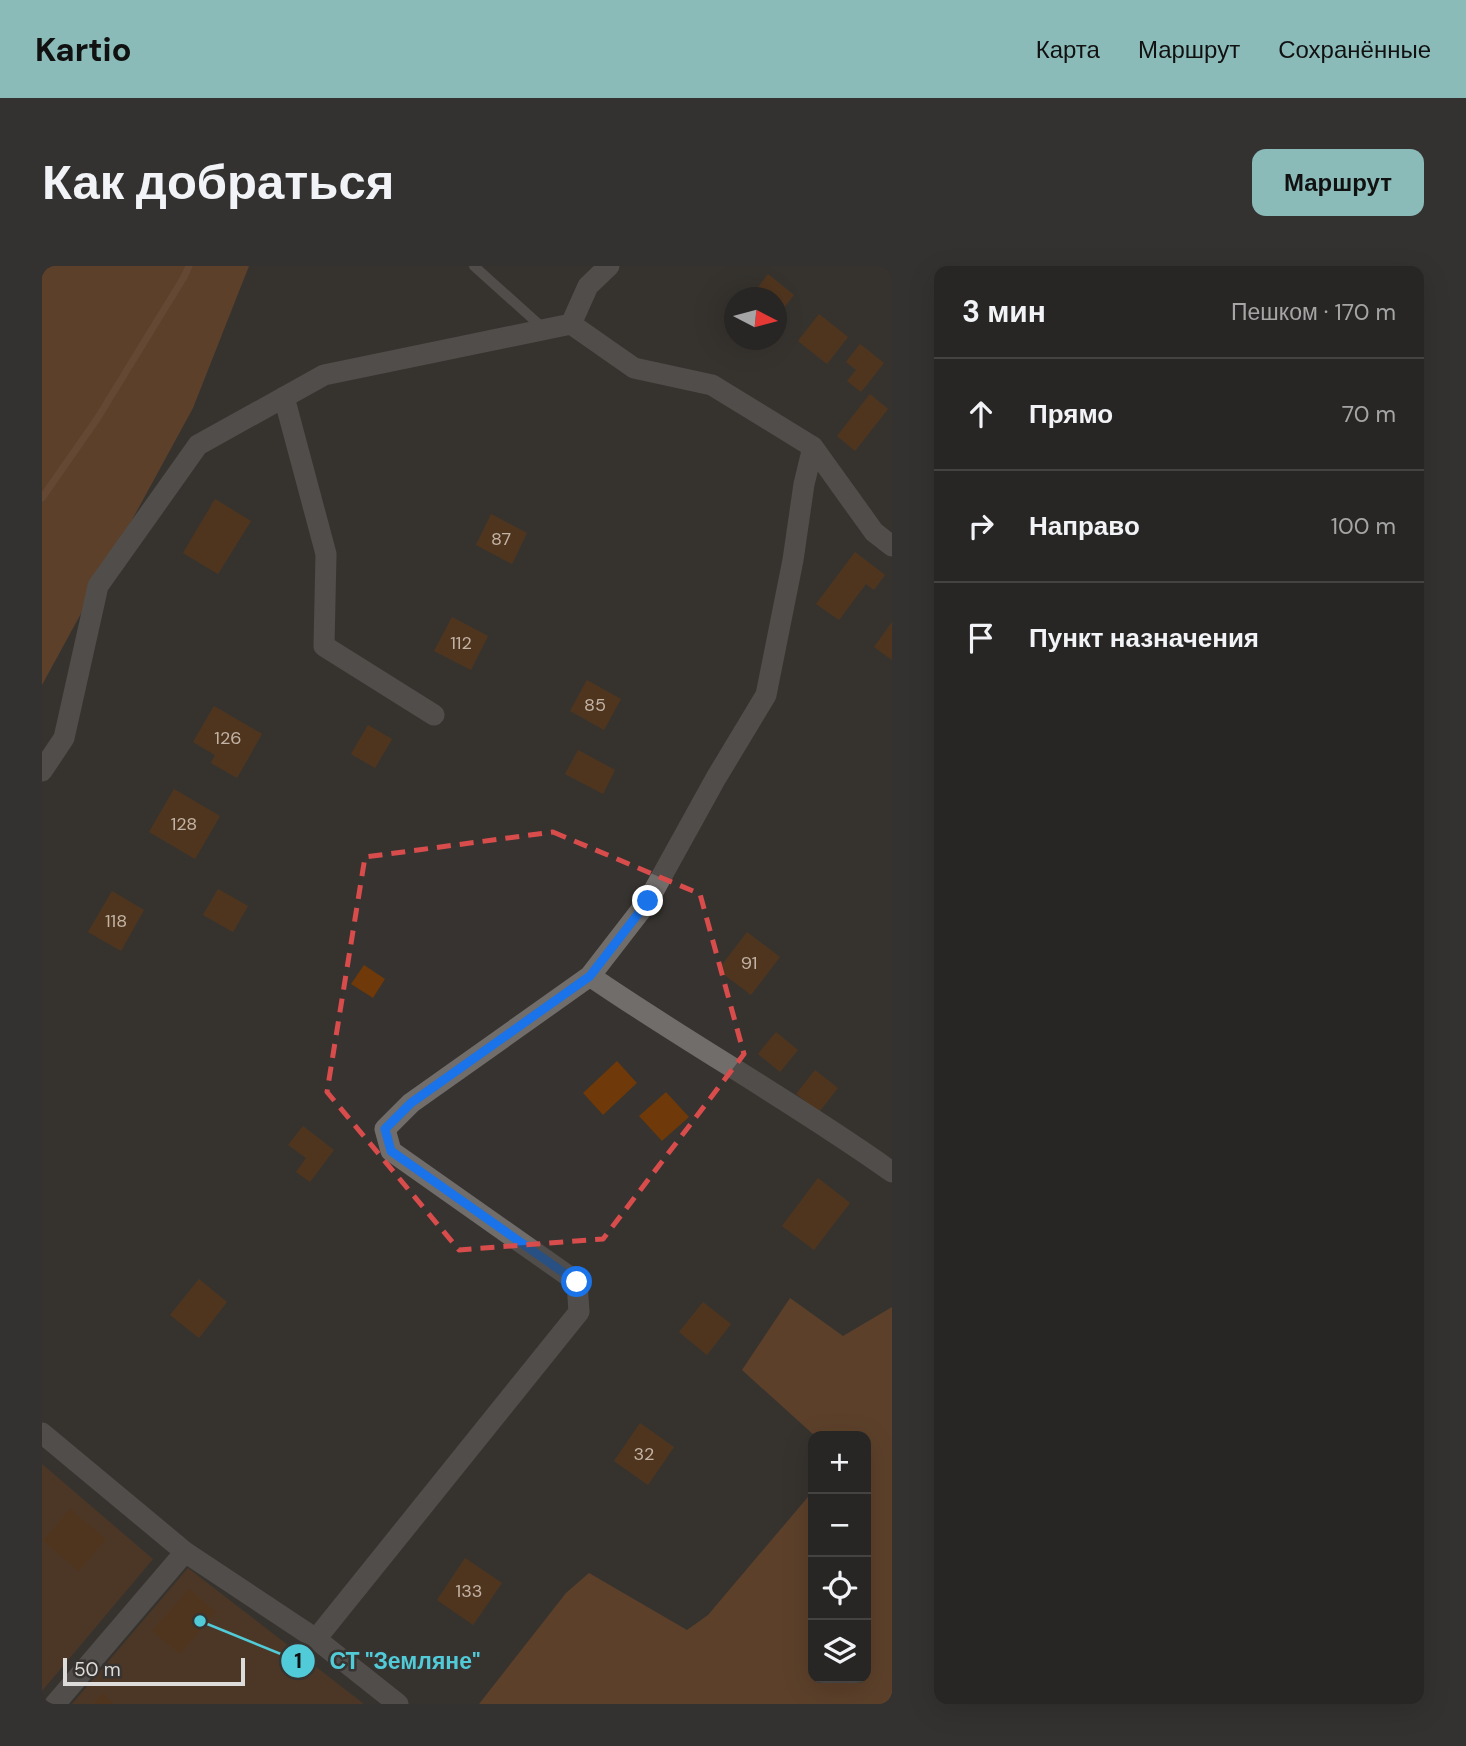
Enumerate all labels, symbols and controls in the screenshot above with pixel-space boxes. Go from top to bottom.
text: Kartio [35,28,132,71]
text: Карта [1036,34,1100,65]
text: Маршрут [1138,34,1240,65]
text: Сохранённые [1278,34,1431,65]
button: Маршрут [1252,149,1424,216]
text: Как добраться [42,150,394,214]
north arrow [724,287,787,350]
text: 3 мин [962,292,1046,331]
text: Пешком · 170 m [1231,297,1396,327]
icon: ahead [962,395,1000,433]
text: Прямо [1029,397,1113,431]
text: 70 m [1342,399,1396,429]
icon: right [962,507,1000,545]
text: Направо [1029,509,1140,543]
text: 100 m [1331,511,1396,541]
house number: 87 [491,527,511,551]
icon: arrive [962,619,1000,657]
text: Пункт назначения [1029,621,1259,655]
house number: 112 [450,631,472,655]
house number: 85 [584,693,606,717]
house number: 126 [214,726,242,750]
house number: 128 [171,812,197,836]
route end [632,885,663,916]
house number: 118 [105,909,127,933]
house number: 91 [741,951,757,975]
route start [561,1266,592,1297]
map controls [808,1431,871,1683]
button: + [808,1431,871,1494]
house number: 32 [633,1442,655,1466]
button: − [808,1494,871,1557]
button: locate [808,1557,871,1620]
house number: 133 [456,1579,482,1603]
button: layers [808,1620,871,1683]
callout: СТ "Земляне" [281,1639,495,1683]
text: СТ "Земляне" [330,1646,481,1676]
text: 1 [294,1647,302,1675]
scale bar [63,1655,245,1687]
text: 50 m [74,1657,121,1682]

